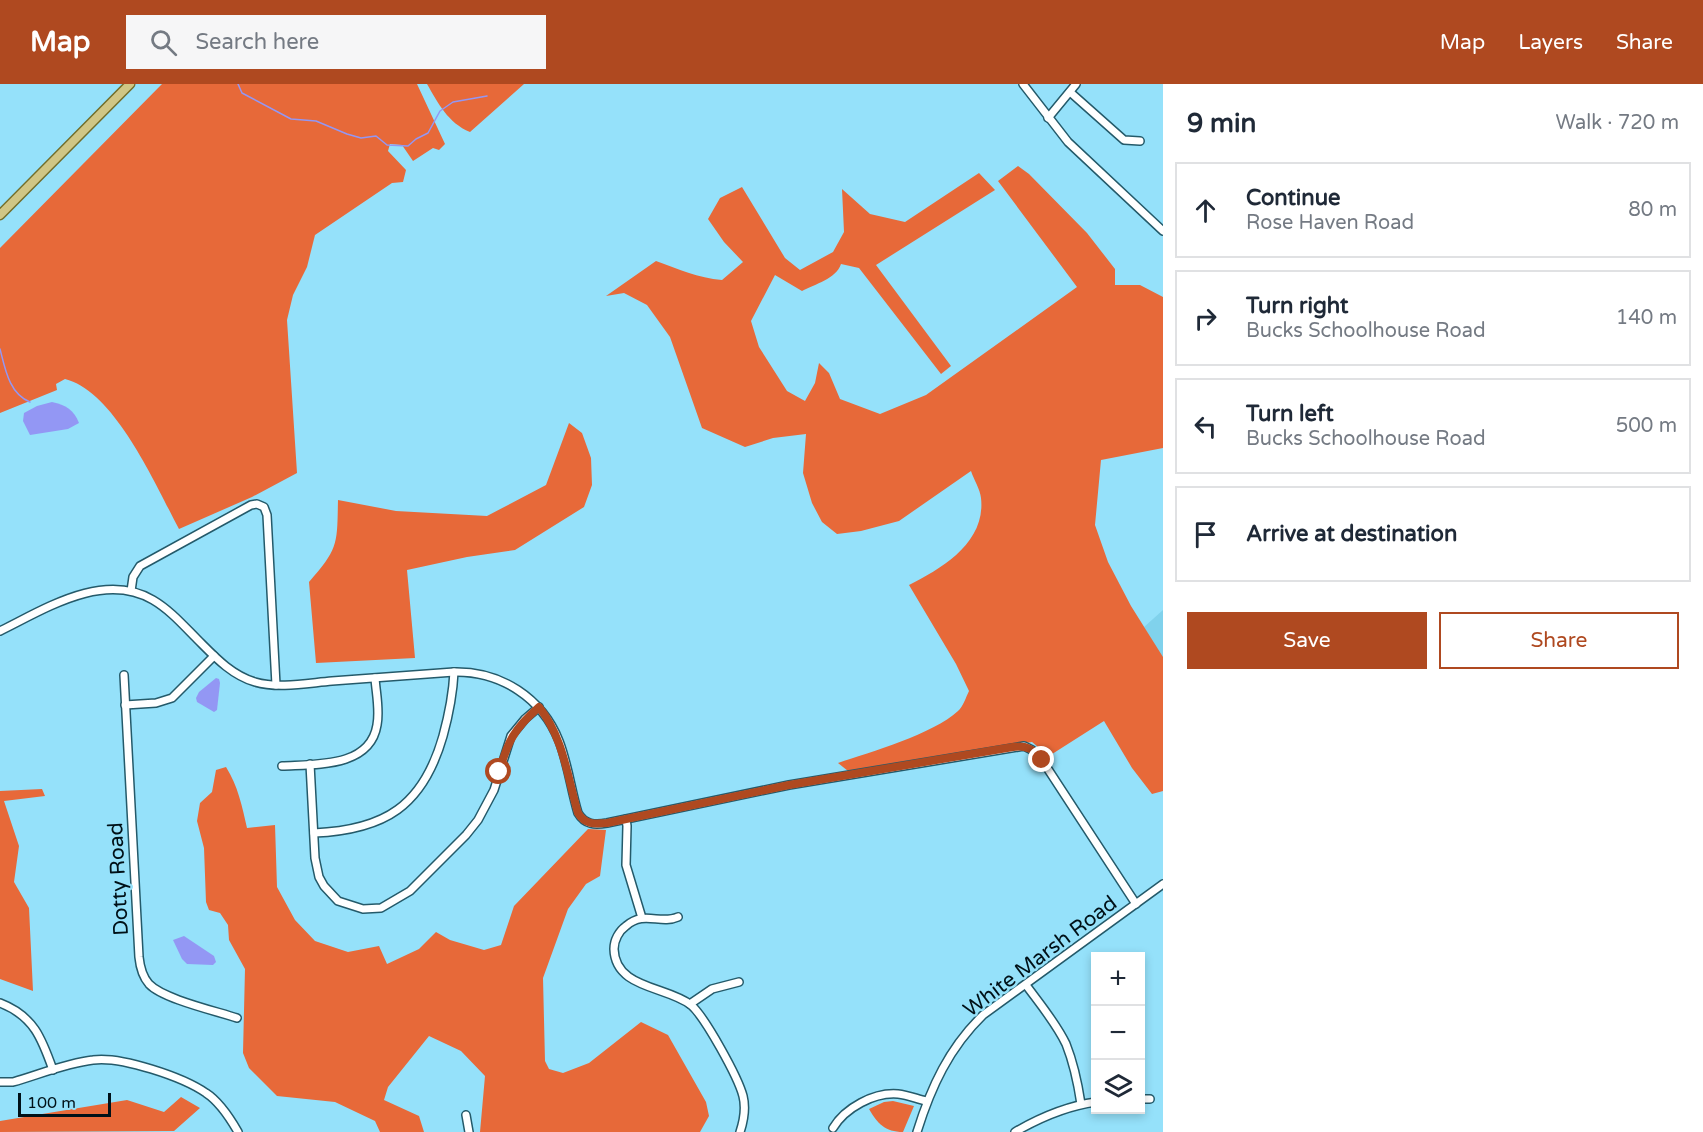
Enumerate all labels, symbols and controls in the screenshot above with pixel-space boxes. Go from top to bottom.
search box [126,15,546,69]
text: Map [30,25,90,59]
icon: search [147,26,180,59]
text: Search here [195,29,319,55]
text: Map [1440,30,1485,55]
text: Layers [1518,30,1583,55]
text: Share [1616,30,1673,55]
text: 9 min [1187,108,1256,139]
text: Walk · 720 m [1556,111,1679,135]
text: Continue [1246,185,1341,211]
icon: ahead [1189,194,1222,227]
text: 80 m [1628,198,1677,222]
text: Rose Haven Road [1246,211,1414,235]
text: Turn right [1246,293,1348,319]
icon: right [1189,302,1222,335]
text: 140 m [1616,306,1677,330]
text: Bucks Schoolhouse Road [1246,319,1486,343]
text: Turn left [1246,401,1334,427]
icon: left [1189,410,1222,443]
text: 500 m [1616,414,1677,438]
text: Bucks Schoolhouse Road [1246,427,1486,451]
icon: arrive [1189,518,1222,551]
text: Arrive at destination [1246,521,1457,547]
button: Save [1187,612,1427,669]
button: Share [1439,612,1679,669]
route end [1028,746,1054,772]
route start [485,758,511,784]
street label: Dotty Road [103,822,134,936]
street label: White Marsh Road [959,891,1122,1022]
map controls [1091,952,1145,1114]
button: + [1091,952,1145,1006]
button: − [1091,1006,1145,1060]
button: layers [1091,1060,1145,1114]
scale bar [18,1090,111,1118]
text: 100 m [27,1093,76,1113]

